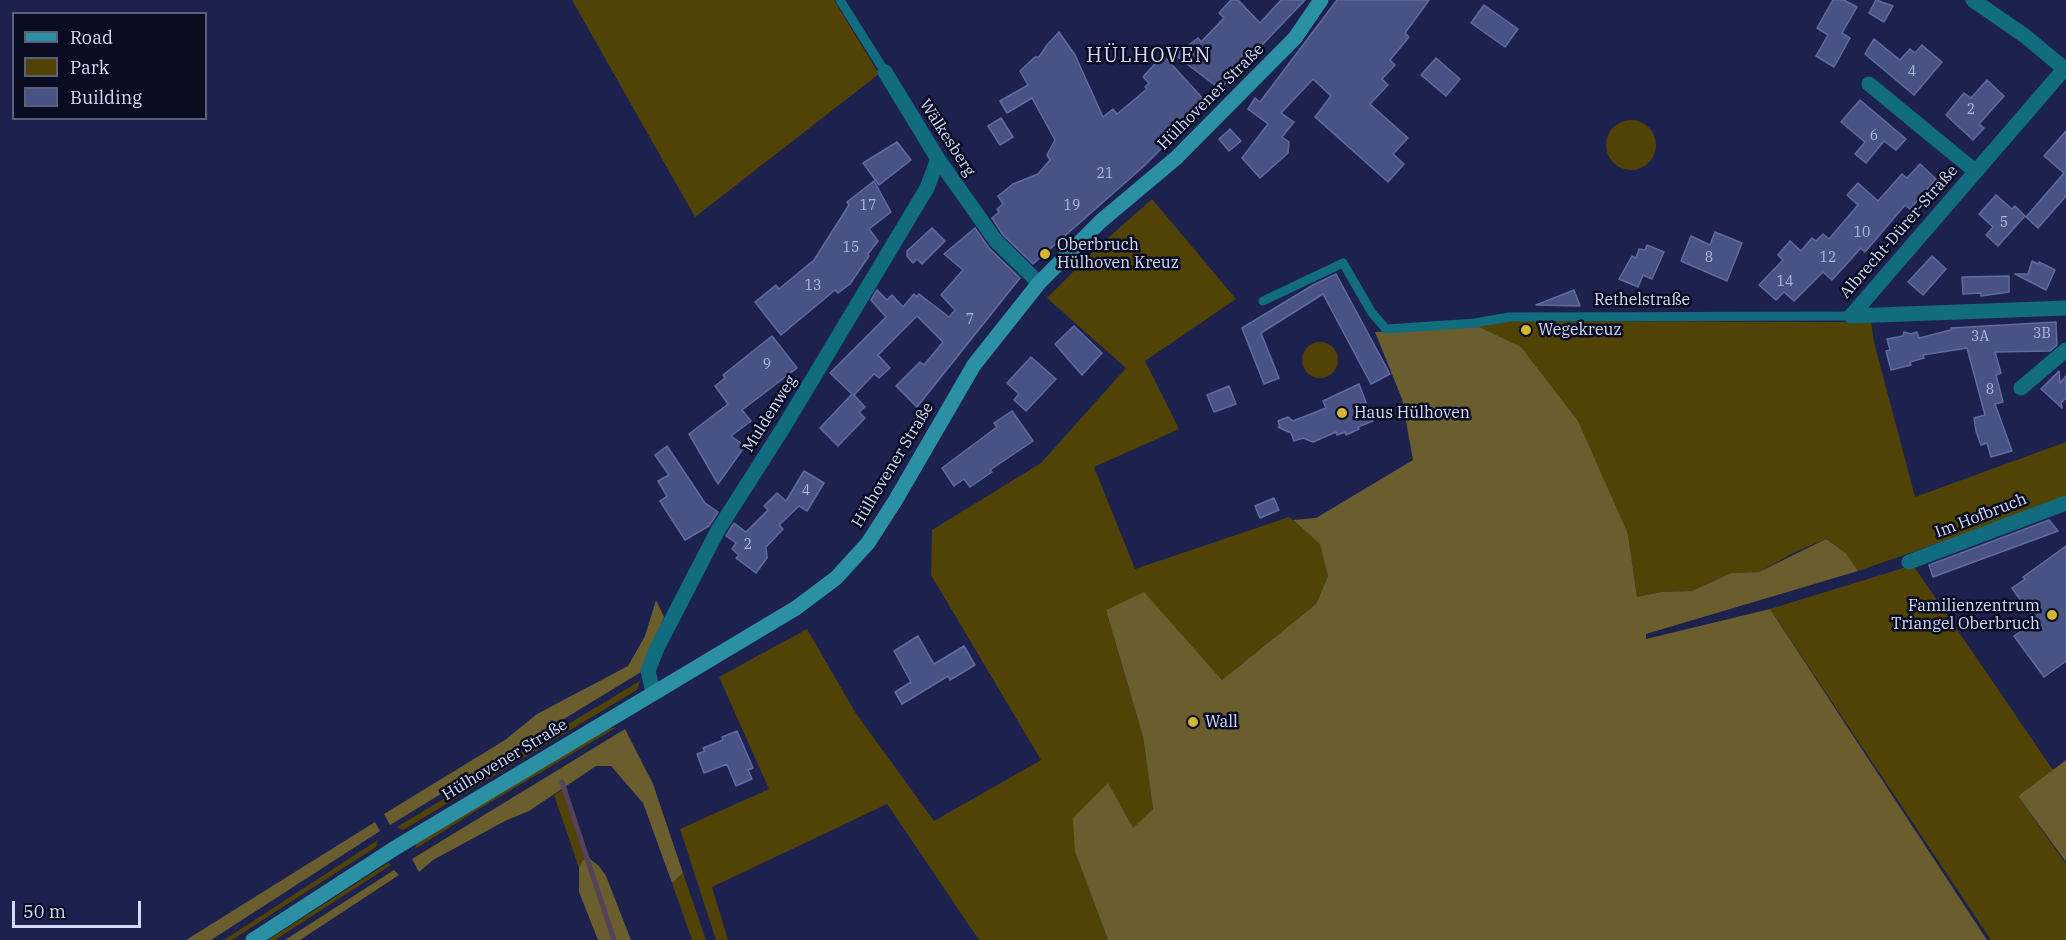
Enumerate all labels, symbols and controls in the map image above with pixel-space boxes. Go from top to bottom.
legend [12,12,207,120]
text: Road [70,26,113,49]
street label: Hülhovener Straße [1154,40,1268,154]
district label: HÜLHOVEN [1086,44,1212,68]
text: Park [70,56,109,79]
house number: 4 [1908,64,1916,80]
text: Building [70,86,142,109]
street label: Wälkesberg [915,96,979,180]
house number: 2 [1967,102,1975,118]
house number: 6 [1870,128,1878,144]
street label: Albrecht-Dürer-Straße [1836,161,1962,303]
house number: 21 [1097,166,1113,182]
house number: 17 [860,198,876,214]
house number: 19 [1064,198,1080,214]
house number: 5 [2000,215,2008,231]
house number: 10 [1854,225,1870,241]
place label: Oberbruch Hülhoven Kreuz [1057,235,1179,273]
house number: 15 [843,240,859,256]
marker: Oberbruch Hülhoven Kreuz [1038,247,1052,261]
house number: 8 [1705,250,1713,266]
house number: 12 [1820,250,1836,266]
house number: 14 [1777,274,1793,290]
house number: 13 [805,278,821,294]
street label: Rethelstraße [1594,290,1690,310]
house number: 7 [966,312,974,328]
place label: Wegekreuz [1538,320,1622,340]
marker: Wegekreuz [1519,323,1533,337]
house number: 3B [2033,326,2051,342]
house number: 3A [1971,329,1989,345]
house number: 9 [763,357,771,373]
street label: Muldenweg [739,372,801,456]
house number: 8 [1986,382,1994,398]
street label: Hülhovener Straße [848,399,938,531]
place label: Haus Hülhoven [1354,403,1470,423]
marker: Haus Hülhoven [1335,406,1349,420]
house number: 4 [802,483,810,499]
street label: Im Hofbruch [1932,490,2030,542]
house number: 2 [744,537,752,553]
place label: Familienzentrum Triangel Oberbruch [1891,596,2040,634]
marker: Familienzentrum Triangel Oberbruch [2045,608,2059,622]
place label: Wall [1205,712,1238,732]
street label: Hülhovener Straße [439,715,571,805]
marker: Wall [1186,715,1200,729]
scale bar [15,889,144,927]
text: 50 m [23,900,66,923]

